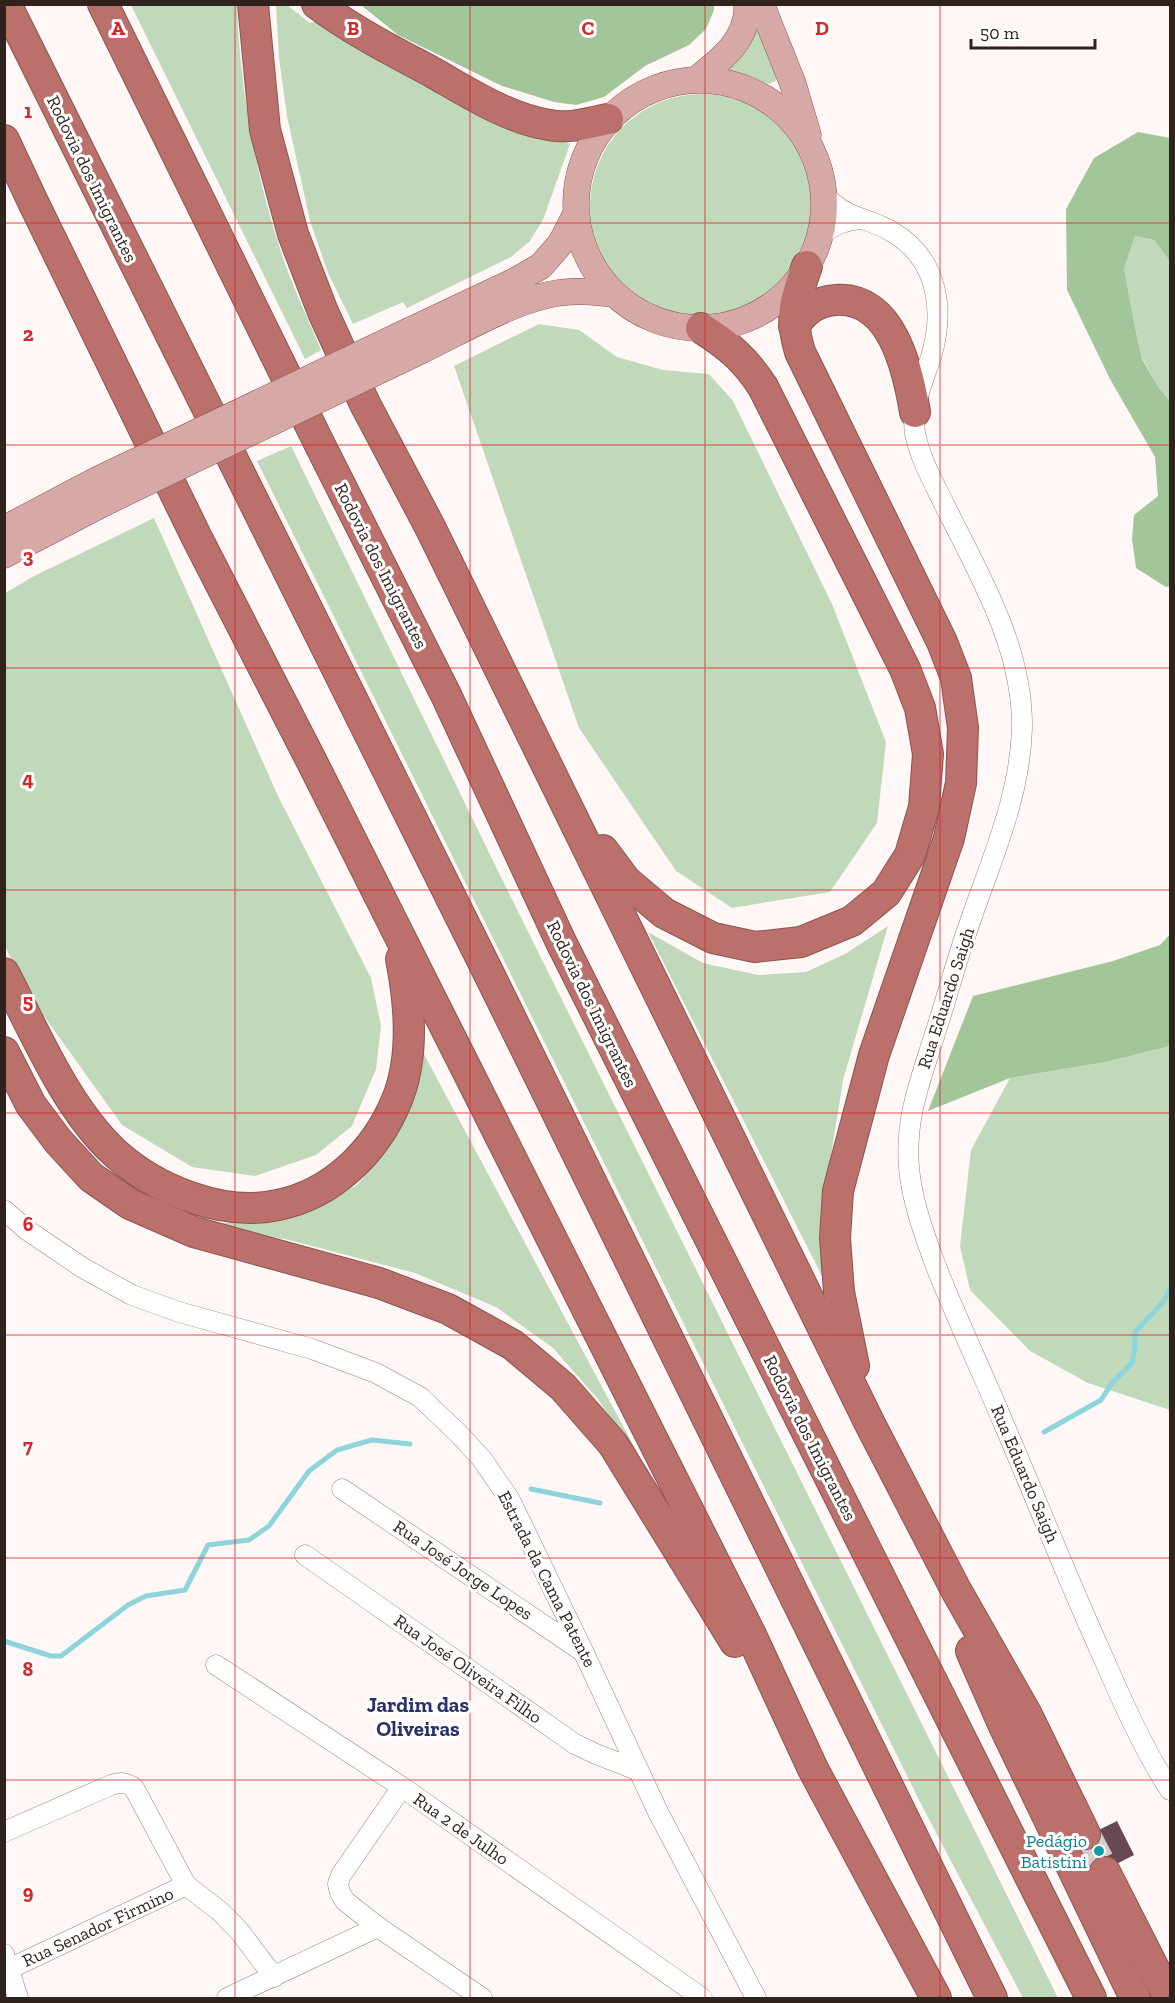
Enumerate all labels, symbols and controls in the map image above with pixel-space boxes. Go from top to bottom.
scale bar [971,12,1096,50]
text: A [111,16,125,40]
text: B [347,16,359,40]
text: C [582,16,595,40]
text: D [815,16,829,40]
text: 50 m [980,22,1020,44]
street label: Rodovia dos Imigrantes [42,92,142,266]
text: 1 [24,99,32,123]
text: 2 [23,322,34,346]
street label: Rodovia dos Imigrantes [330,480,432,653]
text: 3 [23,544,34,568]
text: 4 [22,767,34,791]
street label: Rodovia dos Imigrantes [542,917,642,1091]
street label: Rua Eduardo Saigh [913,925,979,1071]
text: 5 [23,989,33,1013]
text: 6 [23,1212,34,1236]
street label: Rodovia dos Imigrantes [759,1352,861,1525]
street label: Rua Eduardo Saigh [986,1402,1064,1546]
text: 7 [23,1434,33,1458]
street label: Estrada da Cama Patente [493,1487,601,1671]
street label: Rua José Jorge Lopes [389,1515,537,1625]
street label: Rua José Oliveira Filho [390,1610,546,1728]
text: 8 [23,1657,34,1681]
district label: Jardim das Oliveiras [367,1692,470,1741]
street label: Rua 2 de Julho [409,1788,513,1870]
place label: Pedágio Batistini [1021,1830,1087,1873]
marker: Pedágio Batistini [1092,1844,1106,1858]
text: 9 [23,1880,34,1904]
street label: Rua Senador Firmino [19,1882,177,1972]

